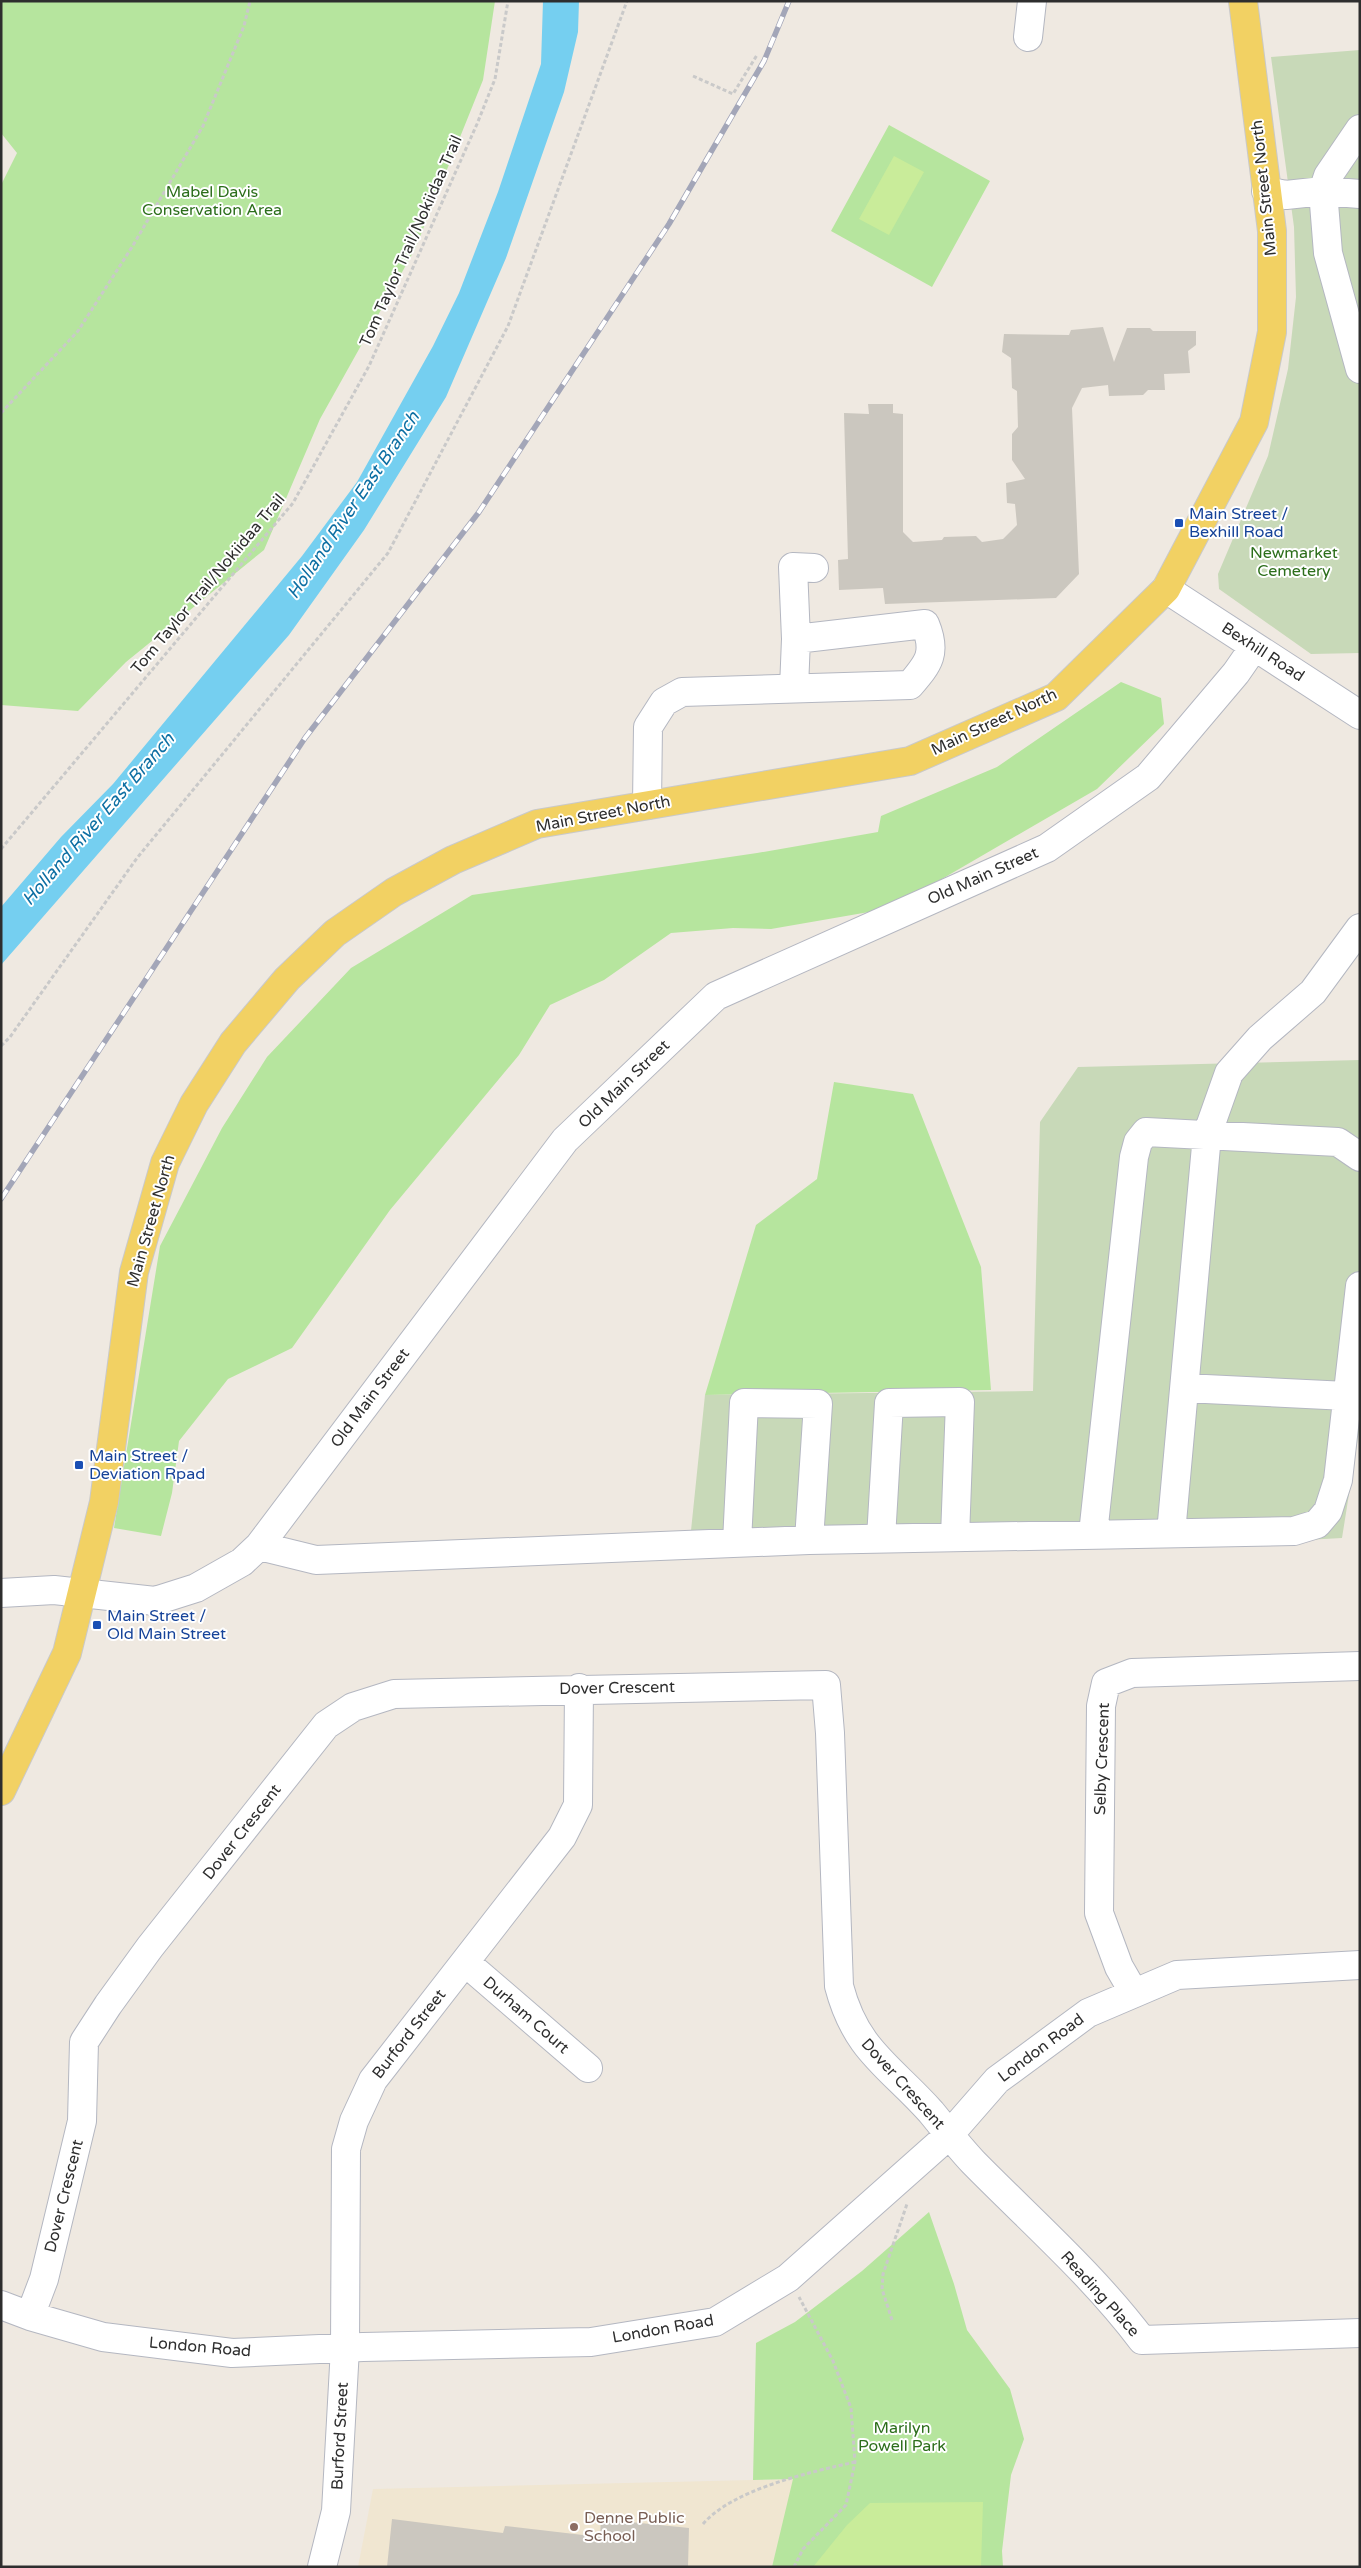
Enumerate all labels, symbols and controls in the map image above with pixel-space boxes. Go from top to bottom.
street label: Main Street North [1247,119,1281,257]
street label: Tom Taylor Trail/Nokiidaa Trail [355,132,467,350]
park label: Mabel Davis Conservation Area [142,182,282,220]
water label: Holland River East Branch [282,406,425,603]
street label: Tom Taylor Trail/Nokiidaa Trail [127,490,289,678]
place label: Main Street / Bexhill Road [1189,504,1288,542]
marker: Main Street / Bexhill Road [1173,517,1185,529]
park label: Newmarket Cemetery [1250,543,1338,581]
street label: Bexhill Road [1218,618,1308,686]
street label: Main Street North [928,684,1060,760]
water label: Holland River East Branch [17,727,180,910]
street label: Main Street North [534,791,672,837]
street label: Old Main Street [925,843,1041,909]
street label: Old Main Street [574,1035,674,1133]
street label: Main Street North [123,1153,179,1289]
street label: Old Main Street [326,1344,414,1452]
place label: Main Street / Deviation Rpad [89,1446,205,1484]
marker: Main Street / Deviation Rpad [73,1459,85,1471]
place label: Main Street / Old Main Street [107,1606,226,1644]
marker: Main Street / Old Main Street [91,1619,103,1631]
street label: Dover Crescent [559,1677,675,1699]
street label: Selby Crescent [1090,1702,1114,1816]
street label: Dover Crescent [198,1780,286,1884]
street label: Durham Court [479,1972,573,2058]
street label: Burford Street [368,1985,450,2083]
street label: London Road [994,2009,1088,2087]
street label: Dover Crescent [857,2034,949,2134]
street label: Dover Crescent [40,2137,88,2255]
street label: Reading Place [1056,2247,1144,2341]
street label: London Road [611,2310,715,2348]
street label: London Road [148,2333,252,2361]
street label: Burford Street [327,2381,353,2491]
park label: Marilyn Powell Park [858,2418,946,2456]
place label: Denne Public School [584,2508,684,2546]
marker: Denne Public School [568,2521,580,2533]

